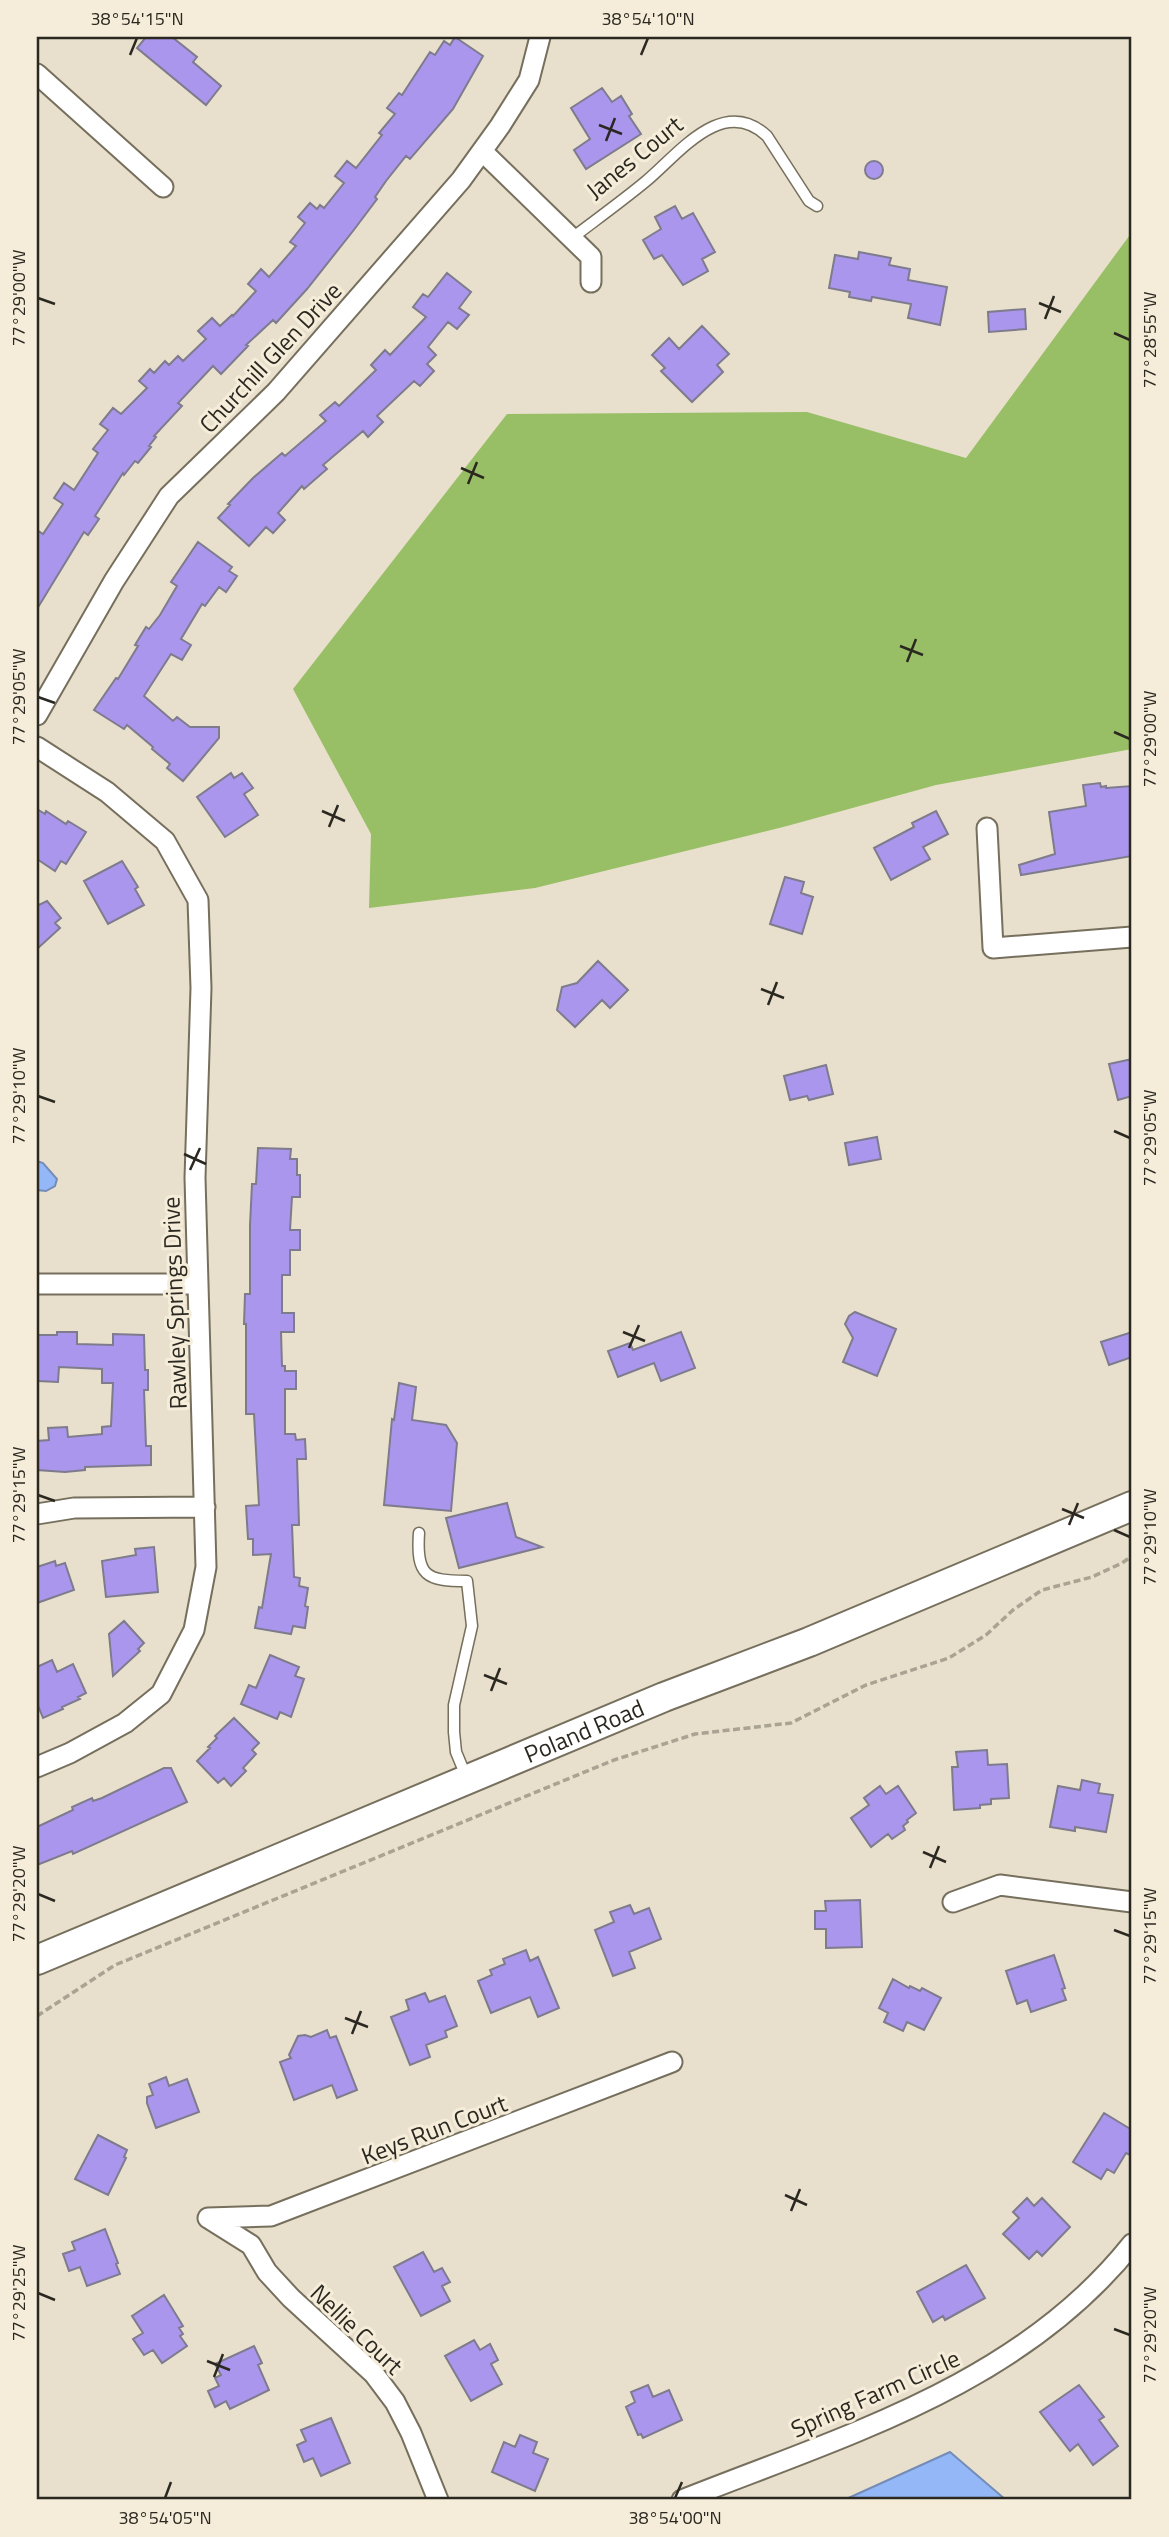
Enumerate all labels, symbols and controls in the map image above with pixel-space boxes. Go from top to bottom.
text: 38°54'15"N [90,5,184,32]
text: 38°54'10"N [601,5,695,32]
street label: Janes Court [578,106,691,207]
text: 77°29'00"W [5,249,32,346]
street label: Churchill Glen Drive [190,273,350,441]
text: 77°28'55"W [1136,291,1163,388]
text: 77°29'05"W [5,648,32,745]
text: 77°29'00"W [1136,690,1163,787]
text: 77°29'10"W [5,1047,32,1144]
text: 77°29'05"W [1136,1089,1163,1186]
street label: Rawley Springs Drive [152,1196,196,1410]
text: 77°29'15"W [5,1446,32,1543]
text: 77°29'10"W [1136,1488,1163,1585]
street label: Poland Road [518,1689,649,1772]
text: 77°29'20"W [5,1845,32,1942]
text: 77°29'15"W [1136,1887,1163,1984]
street label: Keys Run Court [356,2084,513,2173]
text: 77°29'25"W [5,2244,32,2341]
street label: Nellie Court [302,2275,412,2383]
text: 77°29'20"W [1136,2286,1163,2383]
street label: Spring Farm Circle [785,2340,965,2446]
text: 38°54'05"N [118,2504,212,2531]
text: 38°54'00"N [628,2504,722,2531]

